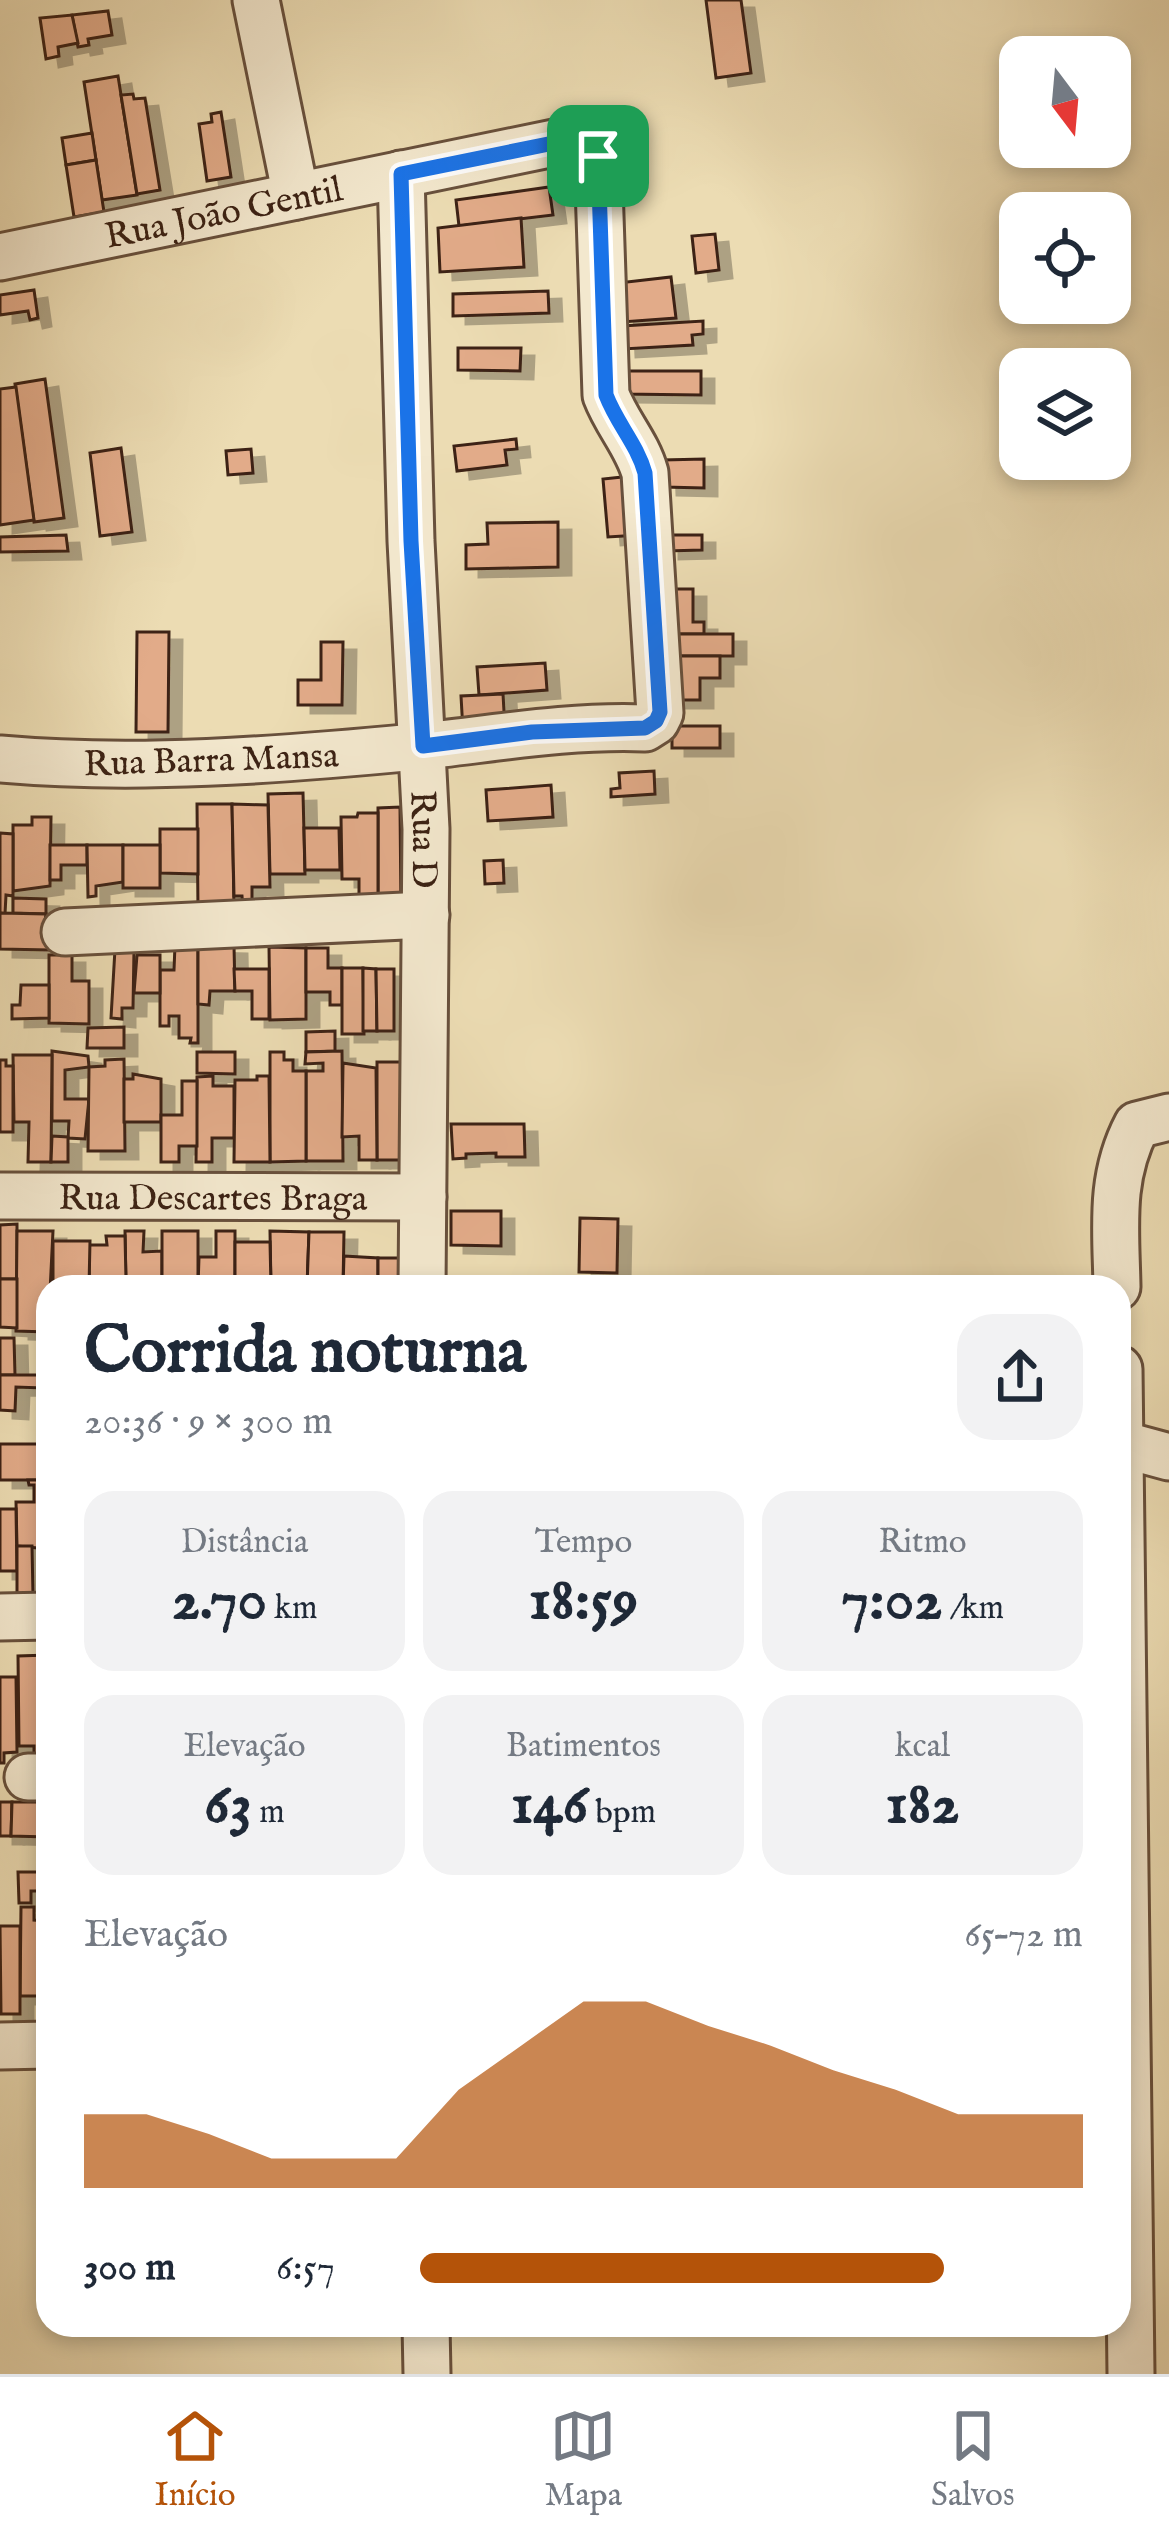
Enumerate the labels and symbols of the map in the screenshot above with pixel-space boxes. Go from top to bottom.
north arrow [999,36,1131,168]
pin [547,105,649,207]
street label: Rua João Gentil [101,167,347,261]
street label: Rua Barra Mansa [83,734,340,788]
street label: Rua D [398,789,446,889]
street label: Rua Descartes Braga [59,1176,368,1223]

